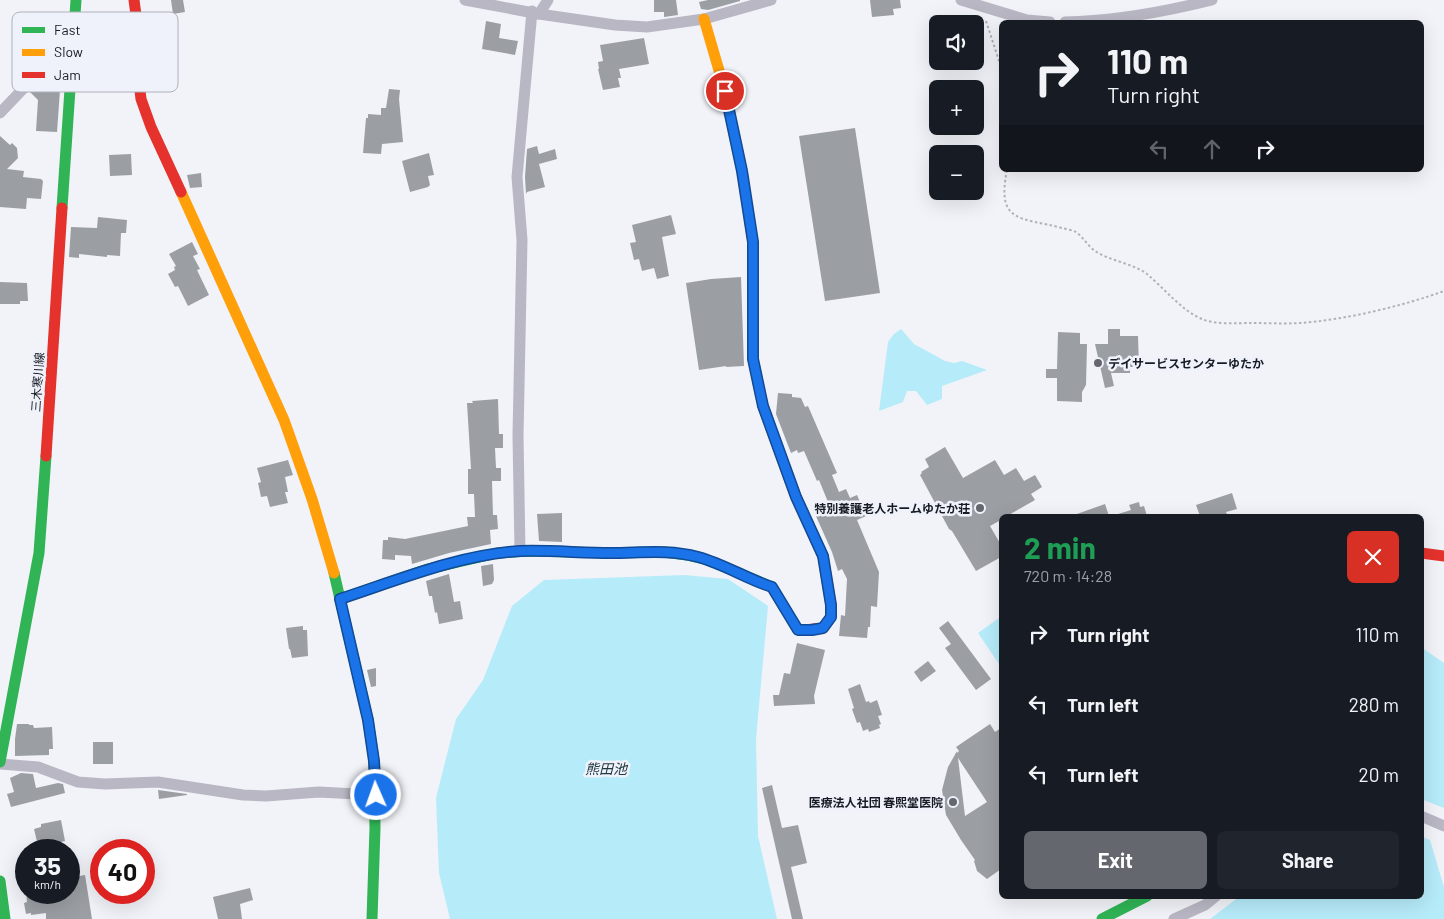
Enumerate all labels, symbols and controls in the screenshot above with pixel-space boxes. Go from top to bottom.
legend [12,12,178,92]
map controls [929,15,984,200]
button: sound [929,15,984,70]
text: Fast [54,21,80,38]
text: 110 m [1107,39,1188,81]
icon: right [1024,40,1089,105]
text: Slow [54,43,83,60]
text: Jam [54,66,81,83]
pin [704,70,746,112]
icon: arrive [711,77,739,105]
button: + [929,80,984,135]
text: Turn right [1107,81,1200,107]
icon: left [1145,135,1173,163]
icon: ahead [1198,135,1226,163]
icon: right [1251,135,1279,163]
button: − [929,145,984,200]
street label: 三木寒川線 [28,352,46,412]
place label: デイサービスセンターゆたか [1108,356,1264,370]
marker: デイサービスセンターゆたか [1092,357,1104,369]
place label: 特別養護老人ホームゆたか荘 [814,501,970,515]
marker: 特別養護老人ホームゆたか荘 [974,502,986,514]
text: 2 min [1024,529,1096,565]
button: close [1347,531,1399,583]
text: 720 m · 14:28 [1024,566,1112,585]
icon: right [1024,620,1052,648]
text: Turn right [1067,623,1149,646]
text: 110 m [1355,623,1399,646]
icon: left [1024,690,1052,718]
text: Turn left [1067,693,1138,716]
text: 280 m [1349,693,1399,716]
water label: 熊田池 [585,760,629,777]
icon: left [1024,760,1052,788]
text: Turn left [1067,763,1138,786]
text: 20 m [1359,763,1399,786]
position arrow [349,768,401,820]
place label: 医療法人社団 春熙堂医院 [809,795,943,809]
marker: 医療法人社団 春熙堂医院 [947,796,959,808]
button: Exit [1024,831,1207,889]
button: Share [1217,831,1399,889]
speed limit sign: 40 [90,839,155,904]
text: 35 [34,850,61,880]
text: km/h [34,877,61,891]

